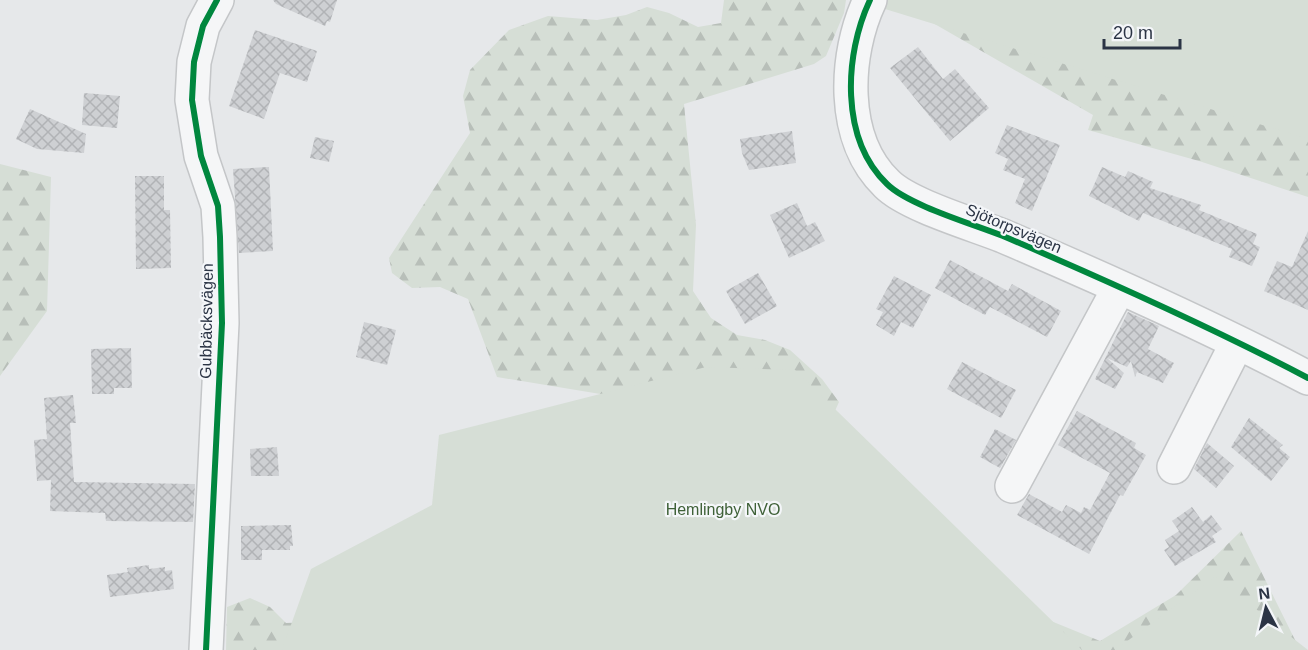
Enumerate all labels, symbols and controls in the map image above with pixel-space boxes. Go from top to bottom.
scale bar [1104,12,1180,50]
text: 20 m [1113,23,1153,43]
street label: Sjötorpsvägen [963,201,1064,256]
street label: Gubbäcksvägen [197,263,216,379]
park label: Hemlingby NVO [666,501,780,518]
north arrow [1236,578,1296,638]
text: N [1257,584,1271,603]

